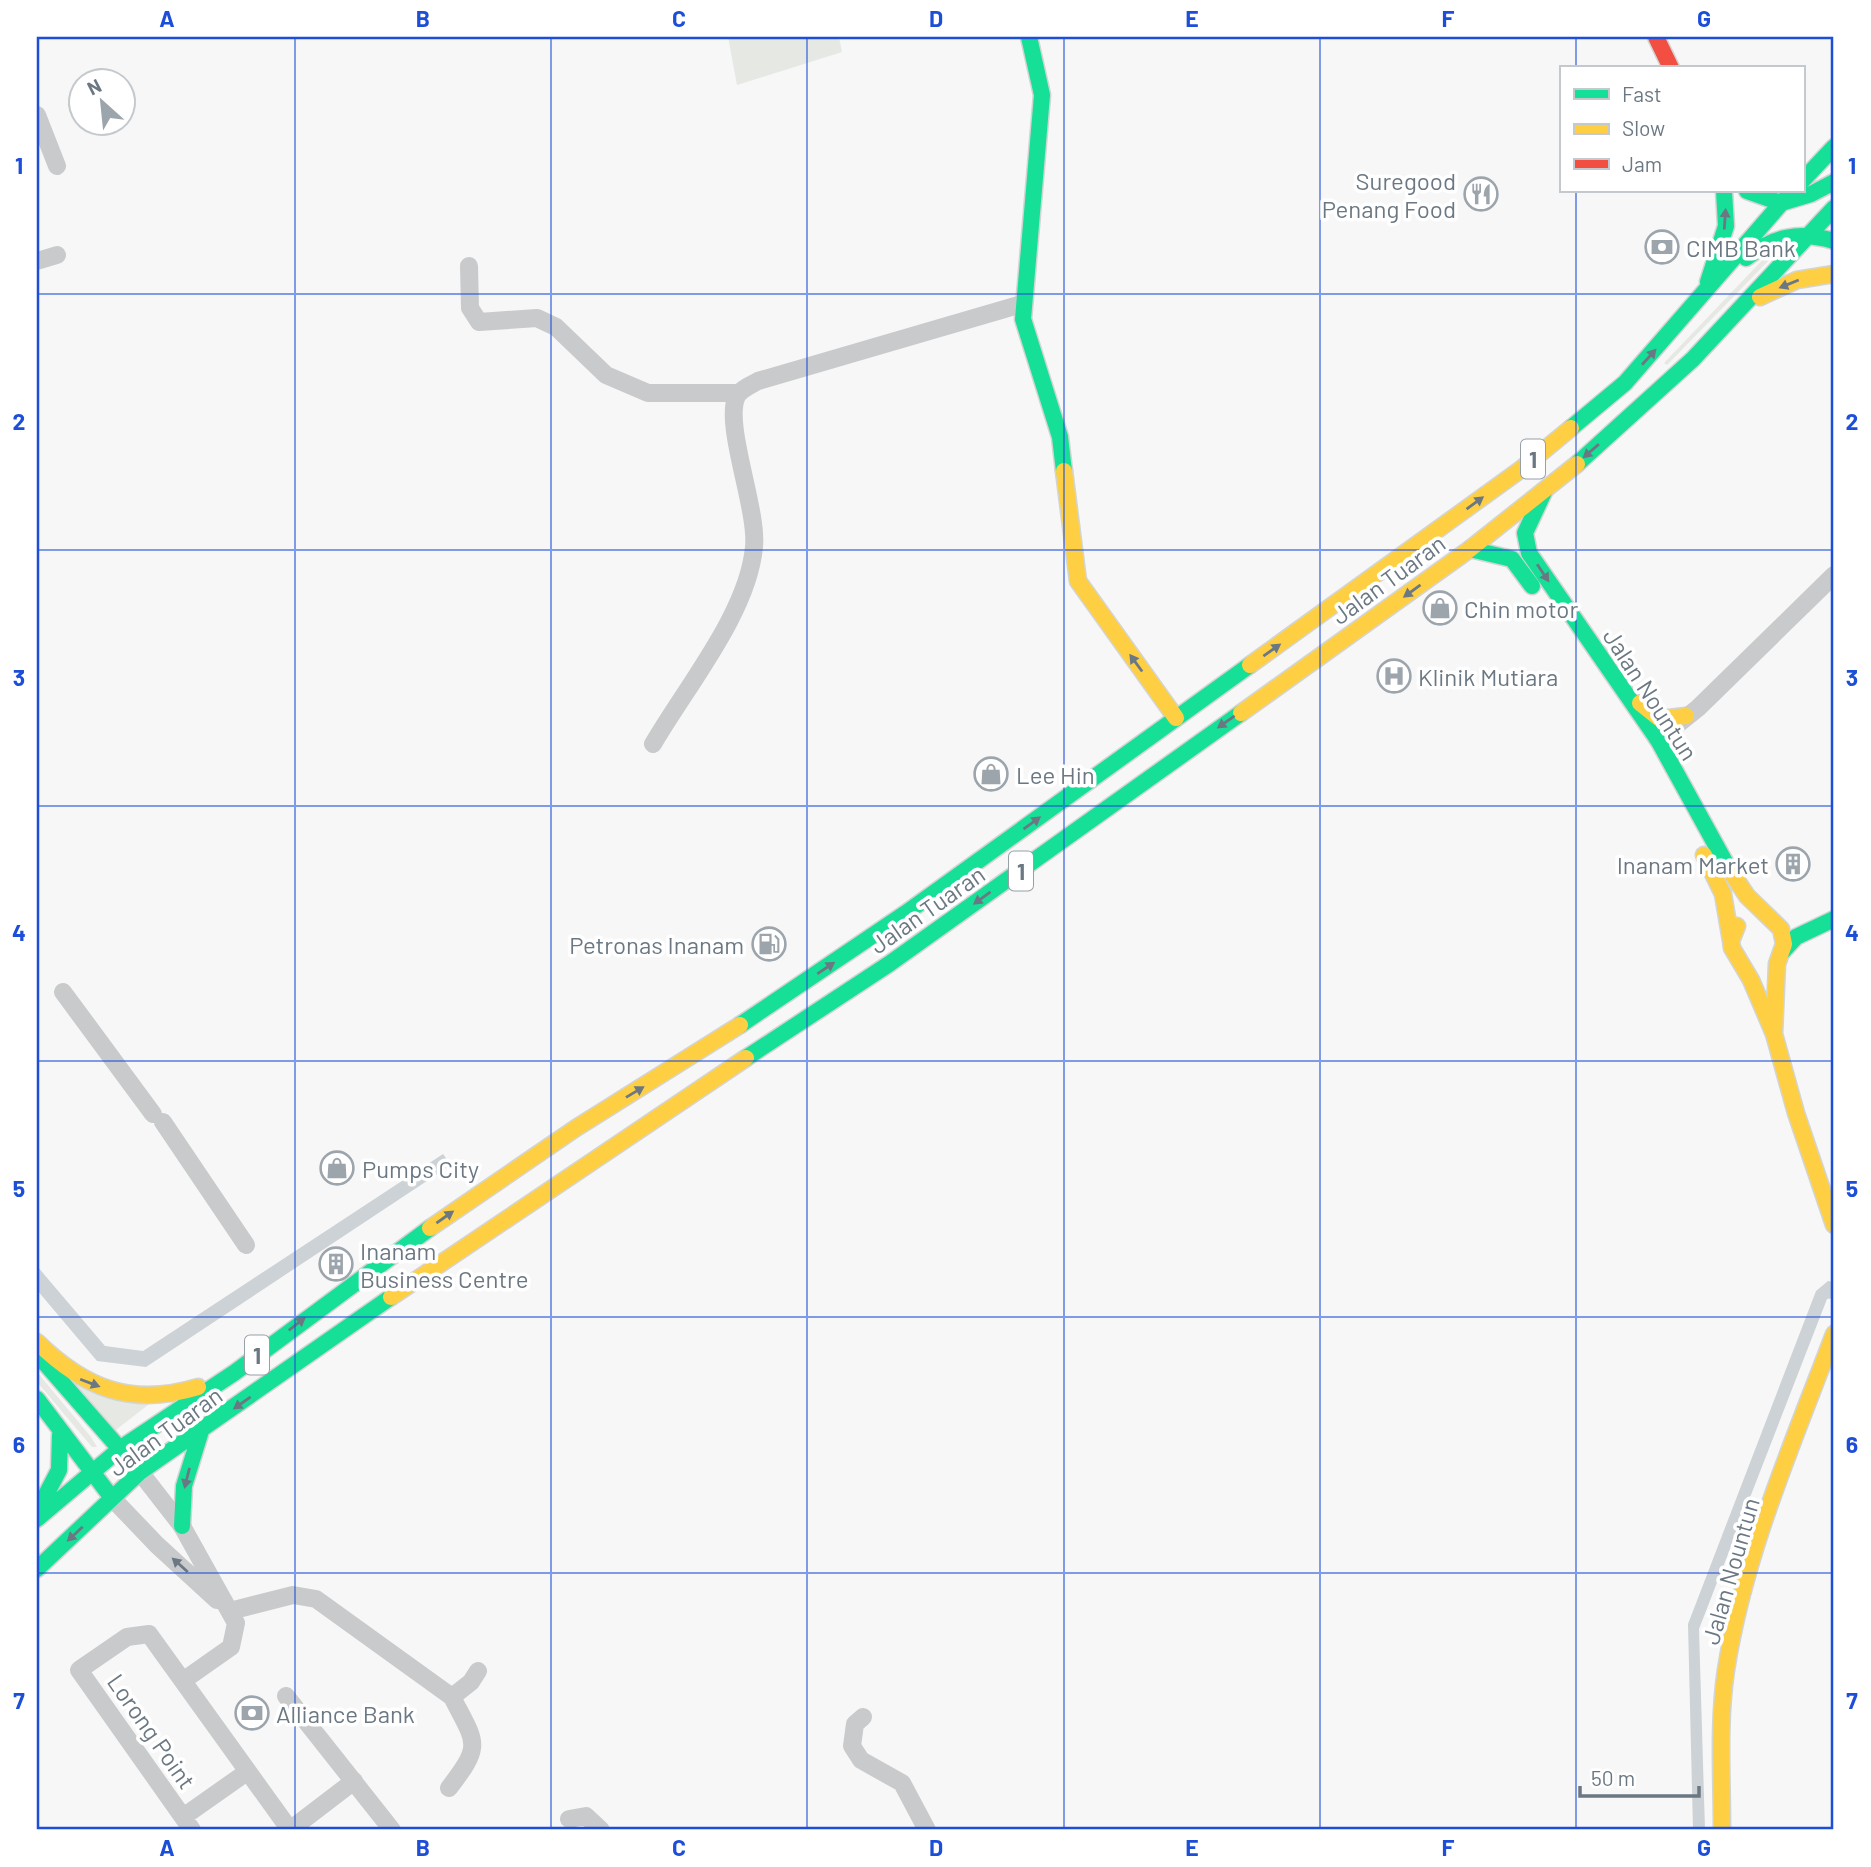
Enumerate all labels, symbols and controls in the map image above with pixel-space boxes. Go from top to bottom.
text: A [159,4,175,32]
text: B [416,4,430,32]
text: C [672,4,686,32]
text: D [929,4,943,32]
text: E [1185,4,1199,32]
text: F [1442,4,1455,32]
text: G [1697,4,1711,32]
north arrow [66,66,136,136]
legend [1560,66,1804,192]
text: N [83,73,105,100]
text: Fast [1622,81,1662,106]
text: Slow [1622,115,1665,140]
text: 1 [15,151,23,179]
text: Jam [1622,151,1662,176]
text: 1 [1848,151,1856,179]
place label: Suregood Penang Food [1322,166,1456,223]
restaurant icon: Suregood Penang Food [1462,175,1500,213]
one-way arrow [1720,208,1731,230]
bank icon: CIMB Bank [1643,228,1681,266]
place label: CIMB Bank [1686,233,1796,262]
one-way arrow [1779,279,1800,290]
one-way arrow [1640,349,1656,366]
text: 2 [13,407,25,435]
text: 2 [1846,407,1858,435]
road number: 1 [1521,440,1545,478]
one-way arrow [1582,443,1600,459]
one-way arrow [1466,497,1484,511]
street label: Jalan Tuaran [1326,528,1450,630]
one-way arrow [1536,564,1550,582]
one-way arrow [1403,583,1421,598]
shop icon: Chin motor [1421,589,1459,627]
place label: Chin motor [1464,594,1578,623]
street label: Jalan Nountun [1598,623,1704,765]
one-way arrow [1263,643,1281,657]
one-way arrow [1129,654,1143,672]
hospital icon: Klinik Mutiara [1375,657,1413,695]
place label: Klinik Mutiara [1418,662,1558,691]
text: 3 [13,663,25,691]
text: 3 [1846,663,1858,691]
one-way arrow [1217,715,1235,729]
shop icon: Lee Hin [972,755,1010,793]
place label: Lee Hin [1016,760,1095,789]
one-way arrow [1023,816,1041,830]
building icon: Inanam Market [1774,845,1812,883]
place label: Inanam Market [1617,850,1769,879]
road number: 1 [1009,852,1033,890]
street label: Jalan Tuaran [864,859,990,959]
one-way arrow [973,891,991,905]
text: 4 [12,918,26,946]
text: 4 [1845,918,1859,946]
fuel station icon: Petronas Inanam [750,925,788,963]
place label: Petronas Inanam [569,930,744,959]
one-way arrow [817,961,835,975]
one-way arrow [626,1085,645,1098]
shop icon: Pumps City [318,1149,356,1187]
place label: Pumps City [362,1154,479,1183]
text: 5 [13,1174,25,1202]
text: 5 [1846,1174,1858,1202]
one-way arrow [436,1210,454,1224]
place label: Inanam Business Centre [360,1236,529,1293]
building icon: Inanam Business Centre [317,1245,355,1283]
one-way arrow [287,1317,305,1332]
road number: 1 [245,1336,269,1374]
one-way arrow [80,1378,101,1389]
street label: Jalan Tuaran [103,1380,227,1482]
one-way arrow [233,1396,251,1410]
text: 6 [13,1430,25,1458]
text: 6 [1846,1430,1858,1458]
one-way arrow [181,1467,192,1489]
street label: Jalan Nountun [1695,1494,1765,1648]
one-way arrow [67,1525,84,1541]
one-way arrow [172,1558,189,1574]
street label: Lorong Point [102,1668,202,1794]
text: 7 [13,1686,25,1714]
text: 7 [1846,1686,1858,1714]
bank icon: Alliance Bank [233,1694,271,1732]
place label: Alliance Bank [276,1699,415,1728]
scale bar [1580,1755,1700,1799]
text: 50 m [1591,1765,1635,1790]
text: A [159,1833,175,1861]
text: B [416,1833,430,1861]
text: C [672,1833,686,1861]
text: D [929,1833,943,1861]
text: E [1185,1833,1199,1861]
text: F [1442,1833,1455,1861]
text: G [1697,1833,1711,1861]

